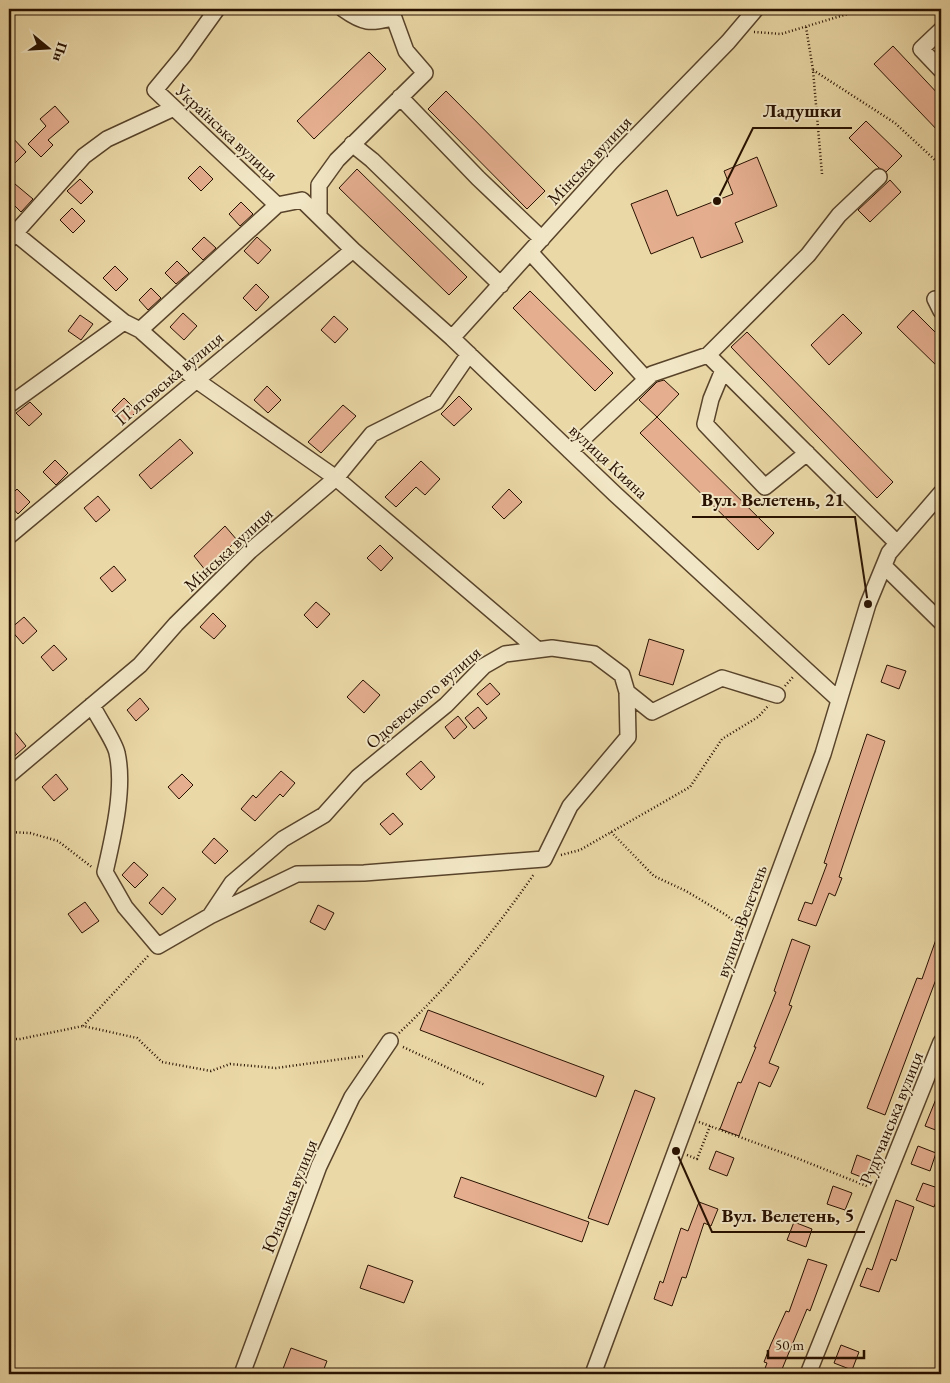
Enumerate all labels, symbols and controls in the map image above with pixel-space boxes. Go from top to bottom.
north arrow [22,22,72,72]
text: Пн [49,40,72,64]
street label: Українська вулиця [170,78,283,185]
callout: Ладушки [753,94,852,128]
text: Ладушки [763,98,841,123]
street label: Мінська вулиця [542,111,636,209]
street label: П’ятовська вулиця [110,326,228,430]
street label: вулиця Кияна [565,419,654,504]
callout: Вул. Велетень, 21 [692,483,855,517]
text: Вул. Велетень, 21 [701,487,845,512]
street label: Мінська вулиця [179,502,277,596]
street label: Одоєвського вулиця [361,641,485,753]
street label: вулиця Велетень [710,862,772,980]
street label: Рудучанська вулиця [854,1048,928,1188]
street label: Юнацька вулиця [256,1136,322,1256]
callout: Вул. Велетень, 5 [712,1198,865,1232]
text: Вул. Велетень, 5 [721,1203,855,1228]
scale bar [768,1328,864,1360]
text: 50 m [775,1335,804,1354]

